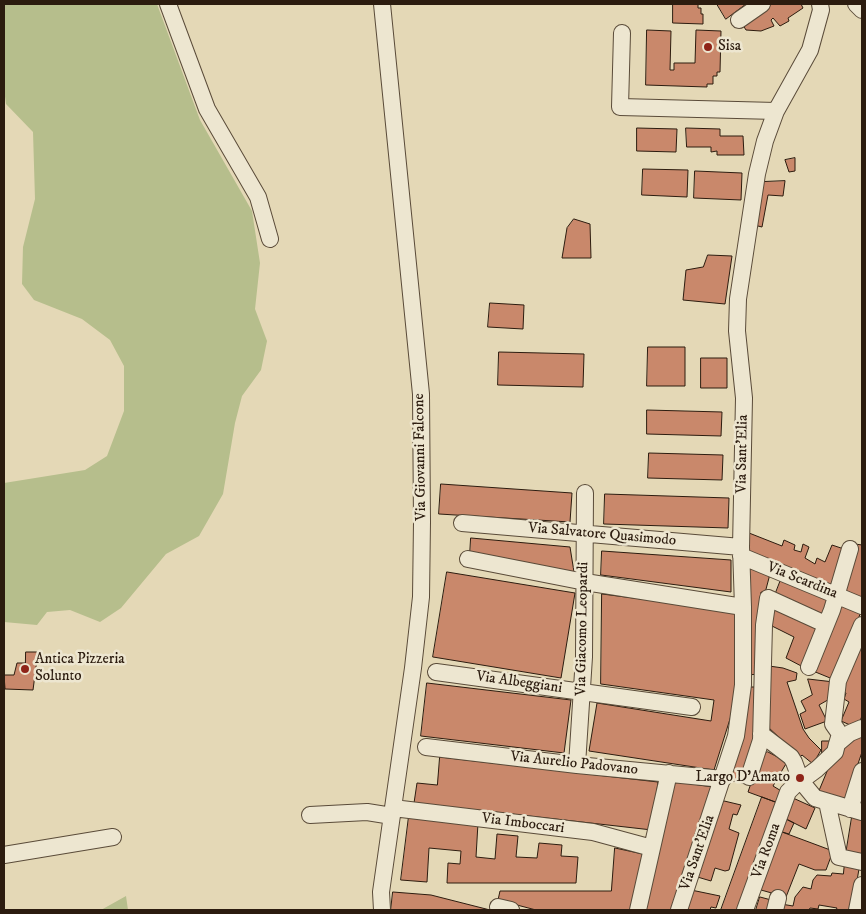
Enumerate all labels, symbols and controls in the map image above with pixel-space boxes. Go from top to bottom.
place label: Sisa [718,38,741,56]
marker: Sisa [702,41,714,53]
street label: Via Giovanni Falcone [411,393,431,521]
street label: Via Sant'Elia [733,414,753,494]
street label: Via Salvatore Quasimodo [527,520,677,550]
street label: Via Scardina [764,559,840,603]
street label: Via Giacomo Leopardi [573,562,593,696]
place label: Antica Pizzeria Solunto [35,651,125,686]
marker: Antica Pizzeria Solunto [19,663,31,675]
street label: Via Albeggiani [475,668,563,698]
street label: Via Aurelio Padovano [509,748,639,780]
place label: Largo D'Amato [696,769,790,787]
marker: Largo D'Amato [794,772,806,784]
street label: Via Imboccari [481,810,565,838]
street label: Via Sant'Elia [677,813,719,893]
street label: Via Roma [749,821,785,881]

